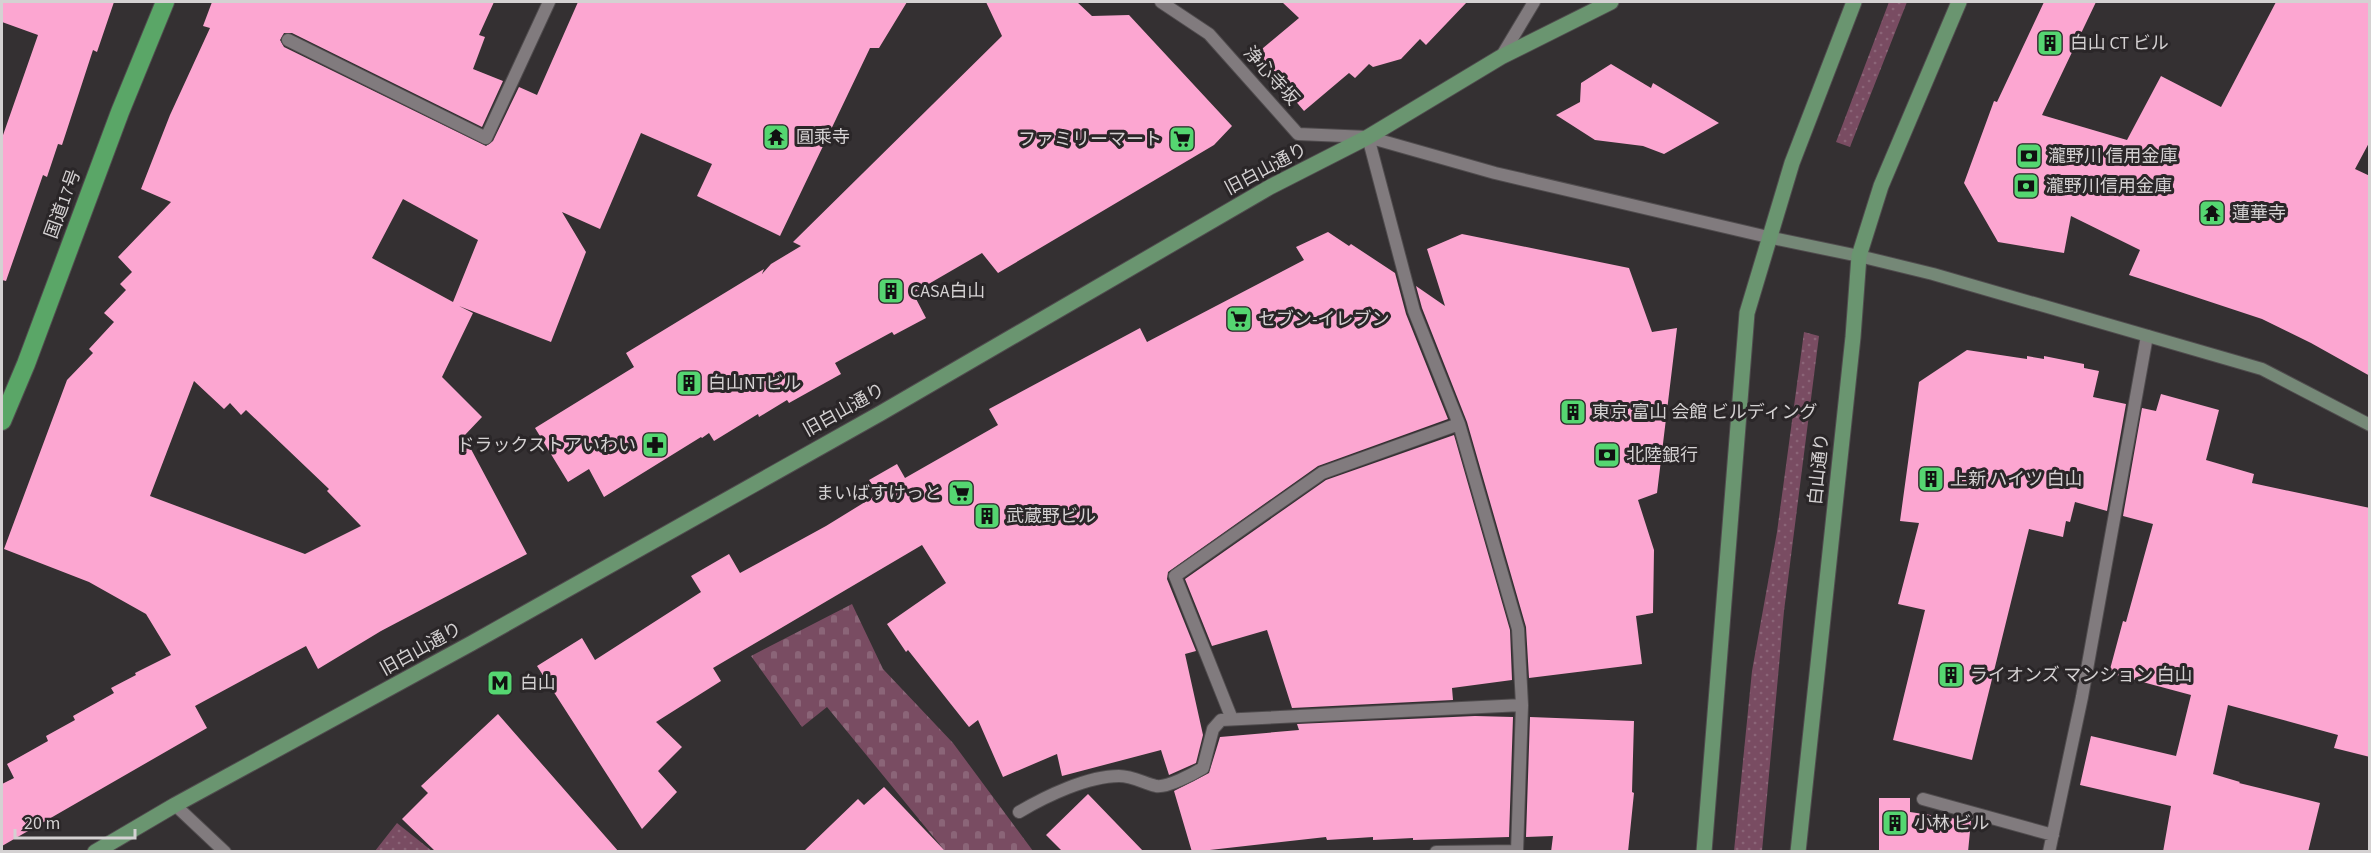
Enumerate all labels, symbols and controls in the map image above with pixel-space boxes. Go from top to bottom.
building icon: 白山 CT ビル [2035,28,2065,58]
place label: 白山 CT ビル [2070,31,2169,56]
street label: 浄心寺坂 [1238,41,1304,111]
temple icon: 圓乘寺 [761,122,791,152]
supermarket icon: ファミリーマート [1167,124,1197,154]
place label: 圓乘寺 [796,125,850,150]
place label: ファミリーマート [1018,127,1162,152]
street label: 旧白山通り [1220,137,1312,201]
bank icon: 瀧野川 信用金庫 [2014,141,2044,171]
place label: 瀧野川 信用金庫 [2048,144,2178,169]
street label: 国道17号 [39,166,87,242]
bank icon: 瀧野川信用金庫 [2011,171,2041,201]
place label: 瀧野川信用金庫 [2046,174,2172,199]
temple icon: 蓮華寺 [2197,198,2227,228]
place label: 蓮華寺 [2232,201,2286,226]
building icon: CASA白山 [876,276,906,306]
place label: CASA白山 [910,279,985,304]
supermarket icon: セブン-イレブン [1224,304,1254,334]
place label: セブン-イレブン [1258,307,1390,332]
building icon: 白山NTビル [674,368,704,398]
place label: 白山NTビル [708,371,801,396]
street label: 旧白山通り [799,377,889,443]
building icon: 東京 富山 会館 ビルディング [1558,397,1588,427]
place label: 東京 富山 会館 ビルディング [1592,400,1818,425]
pharmacy icon: ドラックストアいわい [640,430,670,460]
street label: 白山通り [1803,432,1835,506]
place label: ドラックストアいわい [457,433,636,458]
bank icon: 北陸銀行 [1592,440,1622,470]
place label: 北陸銀行 [1626,443,1698,468]
building icon: 上新 ハイツ 白山 [1916,464,1946,494]
place label: 上新 ハイツ 白山 [1950,467,2083,492]
supermarket icon: まいばすけっと [946,478,976,508]
place label: まいばすけっと [816,481,942,506]
building icon: 武蔵野ビル [972,501,1002,531]
place label: 武蔵野ビル [1006,504,1096,529]
street label: 旧白山通り [376,616,466,682]
building icon: ライオンズ マンション 白山 [1936,660,1966,690]
place label: ライオンズ マンション 白山 [1970,663,2193,688]
metro station icon: 白山 [485,668,515,698]
place label: 白山 [520,671,556,696]
scale bar [15,802,135,840]
building icon: 小林 ビル [1880,808,1910,838]
text: 20 m [24,811,60,836]
place label: 小林 ビル [1914,811,1990,836]

